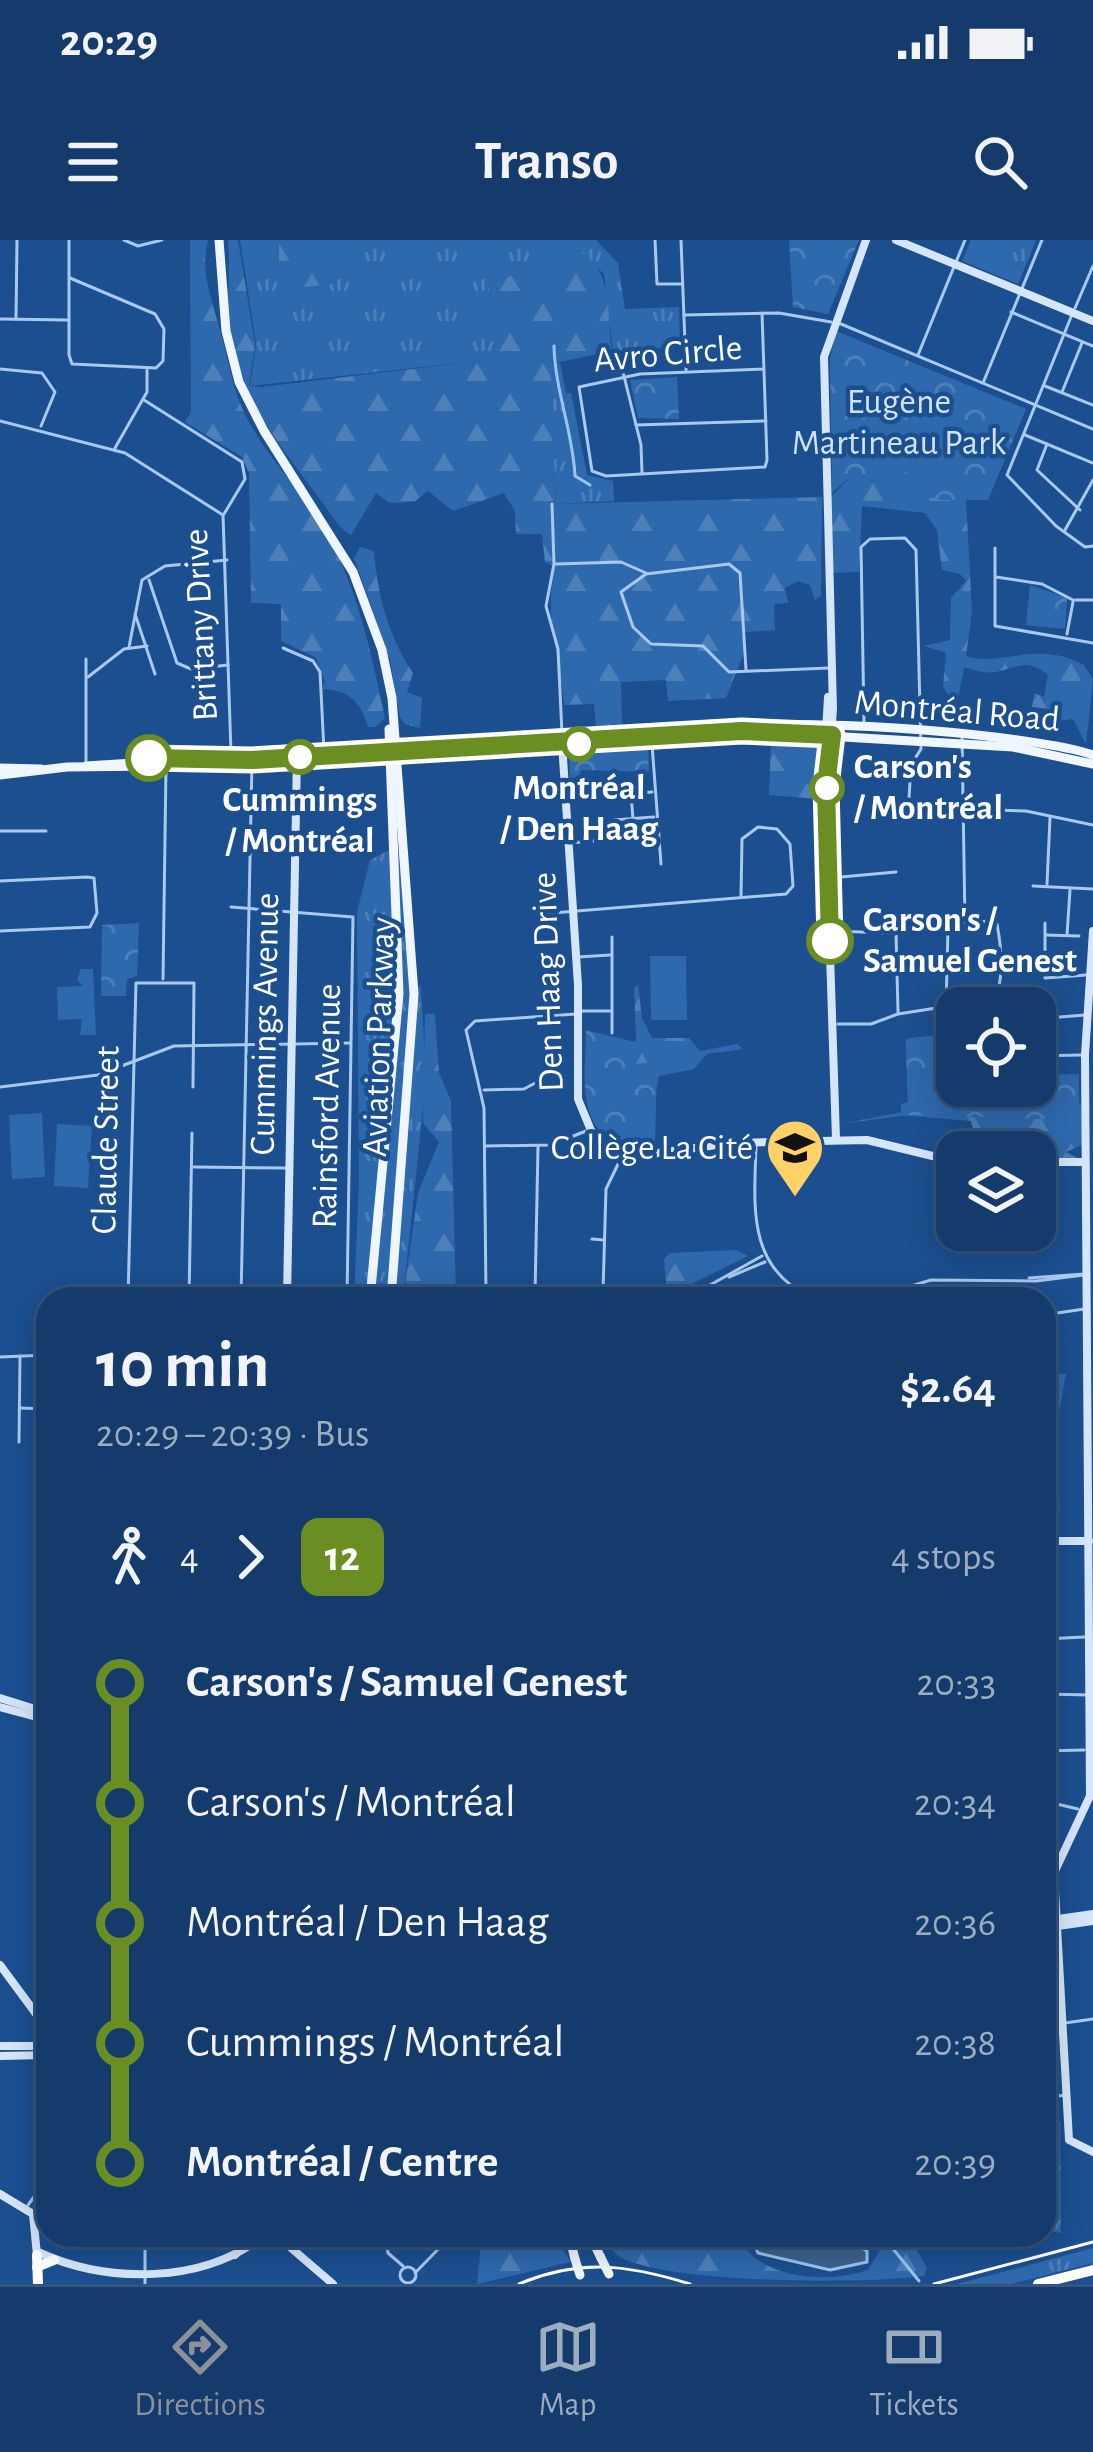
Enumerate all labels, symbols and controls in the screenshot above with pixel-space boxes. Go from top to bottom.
text: 20:29 [60,19,158,64]
icon: menu [60,129,126,195]
icon: search [967,129,1033,195]
text: Transo [475,135,618,189]
street label: Avro Circle [592,330,744,378]
park label: Eugène Martineau Park [792,384,1007,461]
street label: Brittany Drive [178,528,224,722]
street label: Montréal Road [853,684,1061,738]
marker: Montréal / Den Haag [563,728,595,760]
unlabelled marker [127,736,171,780]
marker: Cummings / Montréal [284,741,316,773]
place label: Carson's / Montréal [853,749,1003,826]
place label: Montréal / Den Haag [499,770,659,847]
marker: Carson's / Montréal [811,772,843,804]
place label: Cummings / Montréal [223,782,377,859]
street label: Den Haag Drive [526,871,570,1093]
street label: Cummings Avenue [245,892,285,1156]
place label: Carson's / Samuel Genest [863,902,1077,979]
street label: Aviation Parkway [357,916,401,1158]
marker: Carson's / Samuel Genest [808,919,852,963]
street label: Rainsford Avenue [307,983,347,1229]
map controls [936,987,1056,1251]
button: locate [936,987,1056,1107]
street label: Claude Street [86,1045,126,1235]
school or university icon: Collège La Cité [764,1117,826,1199]
place label: Collège La Cité [551,1130,753,1166]
button: layers [936,1131,1056,1251]
text: 10 min [96,1333,270,1399]
text: $2.64 [900,1366,996,1411]
text: 20:29 – 20:39 · Bus [96,1415,370,1454]
icon: walk [96,1524,162,1590]
icon: forward [217,1524,283,1590]
text: 12 [325,1536,360,1578]
text: 4 [180,1538,199,1577]
text: 4 stops [891,1538,996,1577]
text: Carson's / Samuel Genest [186,1660,627,1705]
text: 20:33 [917,1664,996,1703]
text: Carson's / Montréal [186,1780,516,1825]
text: 20:34 [914,1784,996,1823]
text: Montréal / Den Haag [186,1900,549,1945]
text: 20:36 [914,1904,996,1943]
text: Cummings / Montréal [186,2020,564,2065]
text: 20:38 [914,2024,996,2063]
text: Montréal / Centre [186,2140,499,2185]
text: 20:39 [914,2144,996,2183]
tab: Directions [134,2314,266,2426]
tab: Map [535,2314,601,2426]
tab: Tickets [869,2314,959,2426]

